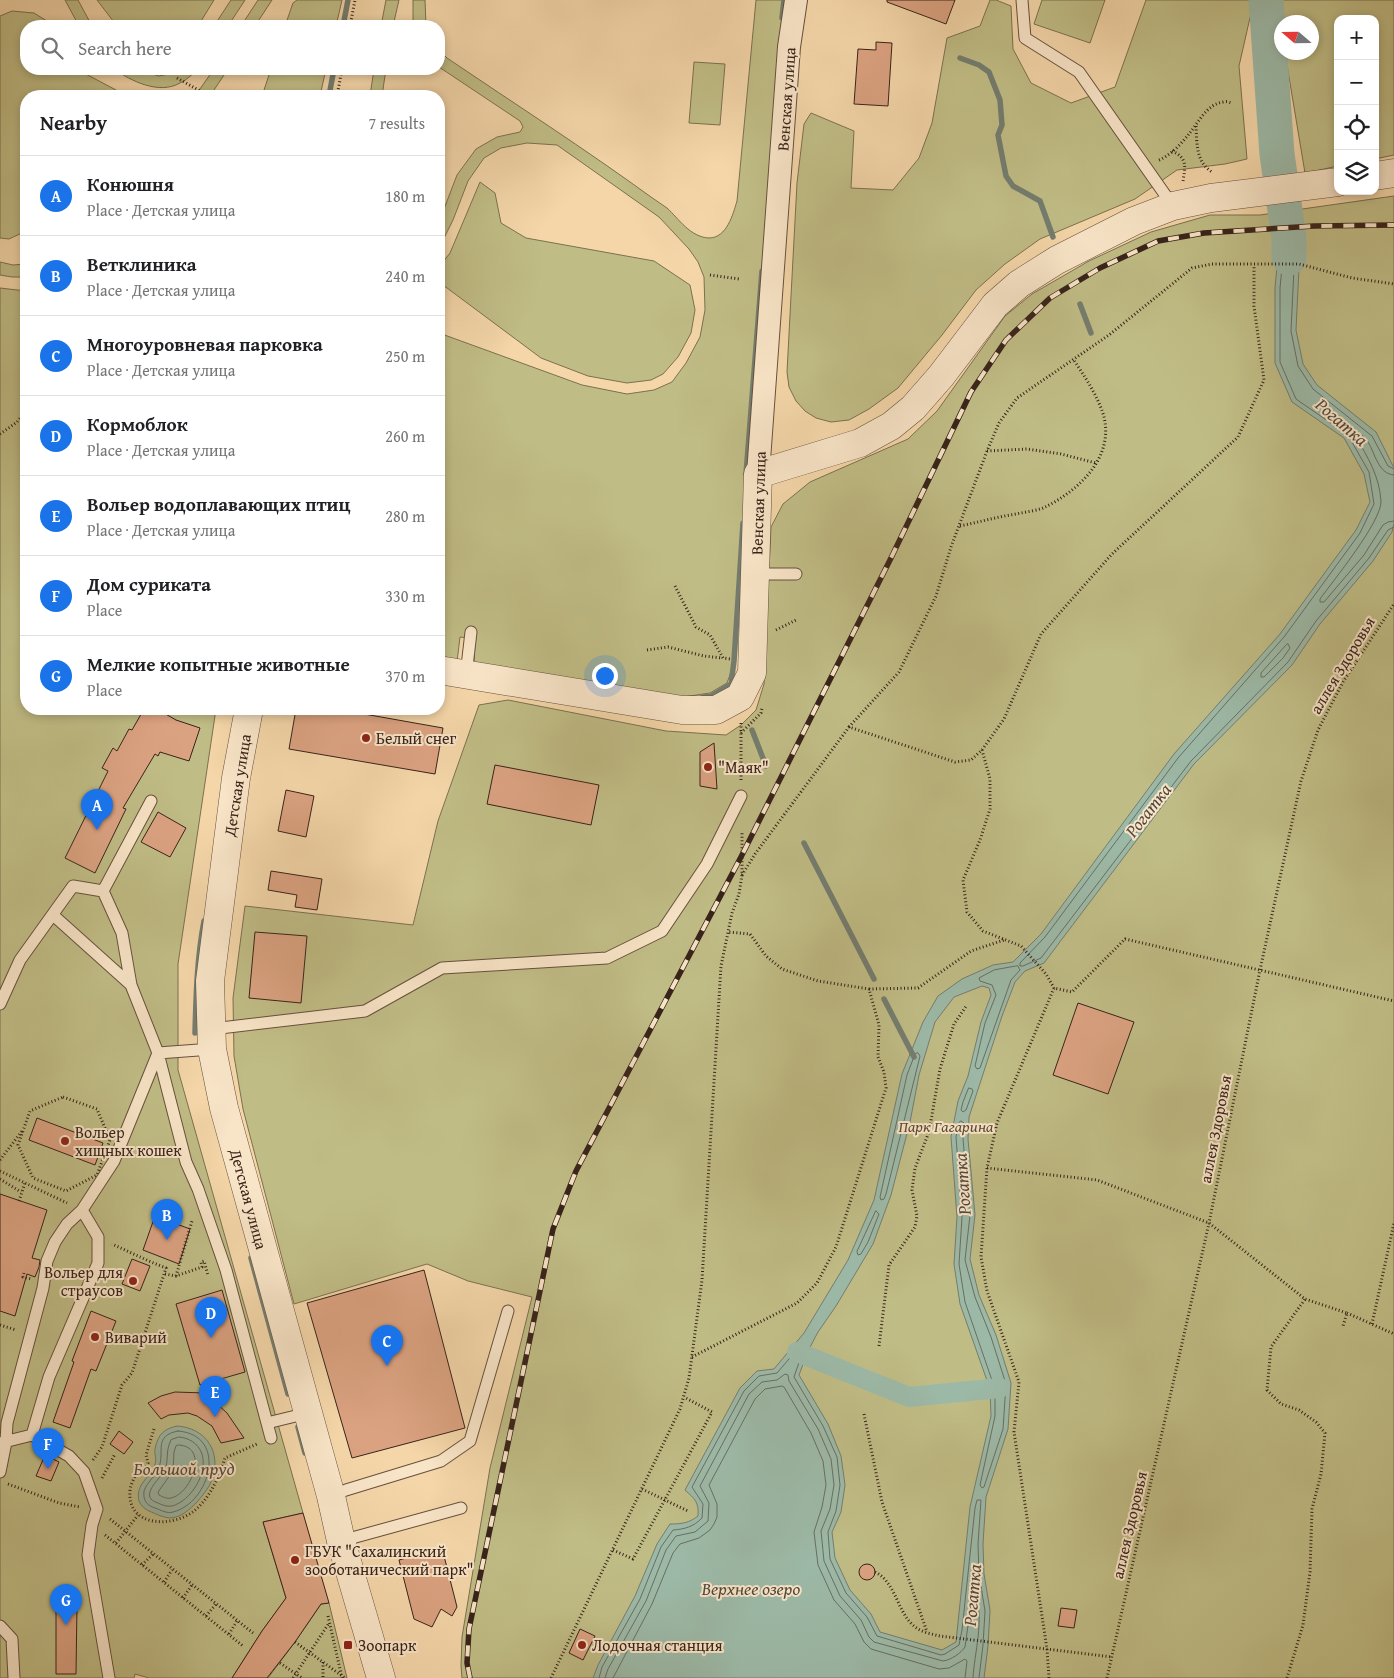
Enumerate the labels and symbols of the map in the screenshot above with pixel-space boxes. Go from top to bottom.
north arrow [1274,15,1319,60]
street label: Венская улица [770,46,802,152]
water label: Рогатка [1309,391,1375,453]
street label: Венская улица [744,450,772,555]
street label: аллея Здоровья [1303,612,1381,718]
your location [592,663,618,689]
place label: Белый снег [376,726,457,750]
street label: Детская улица [217,732,257,839]
marker: Белый снег [360,732,372,744]
place label: "Маяк" [718,755,769,779]
marker: "Маяк" [702,761,714,773]
water label: Рогатка [1118,777,1178,844]
pin: A [81,789,113,830]
street label: аллея Здоровья [1193,1073,1237,1185]
park label: Парк Гагарина [899,1114,994,1138]
place label: Вольер хищных кошек [75,1120,182,1162]
marker: Вольер хищных кошек [59,1135,71,1147]
street label: Детская улица [224,1145,274,1252]
water label: Рогатка [946,1151,978,1217]
pin: B [151,1199,183,1240]
place label: Вольер для страусов [44,1260,123,1302]
marker: Вольер для страусов [127,1275,139,1287]
pin: D [195,1297,227,1338]
place label: Виварий [105,1325,167,1349]
pin: C [371,1325,403,1366]
marker: Виварий [89,1331,101,1343]
pin: E [199,1376,231,1417]
pin: F [32,1428,64,1469]
water label: Большой пруд [134,1455,235,1482]
street label: аллея Здоровья [1105,1469,1153,1581]
place label: ГБУК "Сахалинский зооботанический парк" [305,1539,474,1581]
marker: ГБУК "Сахалинский зооботанический парк" [289,1554,301,1566]
water label: Рогатка [956,1562,988,1628]
water label: Верхнее озеро [701,1575,800,1602]
pin: G [50,1584,82,1625]
place label: Зоопарк [358,1633,417,1657]
place label: Лодочная станция [592,1633,723,1657]
marker: Зоопарк [342,1639,354,1651]
marker: Лодочная станция [576,1639,588,1651]

